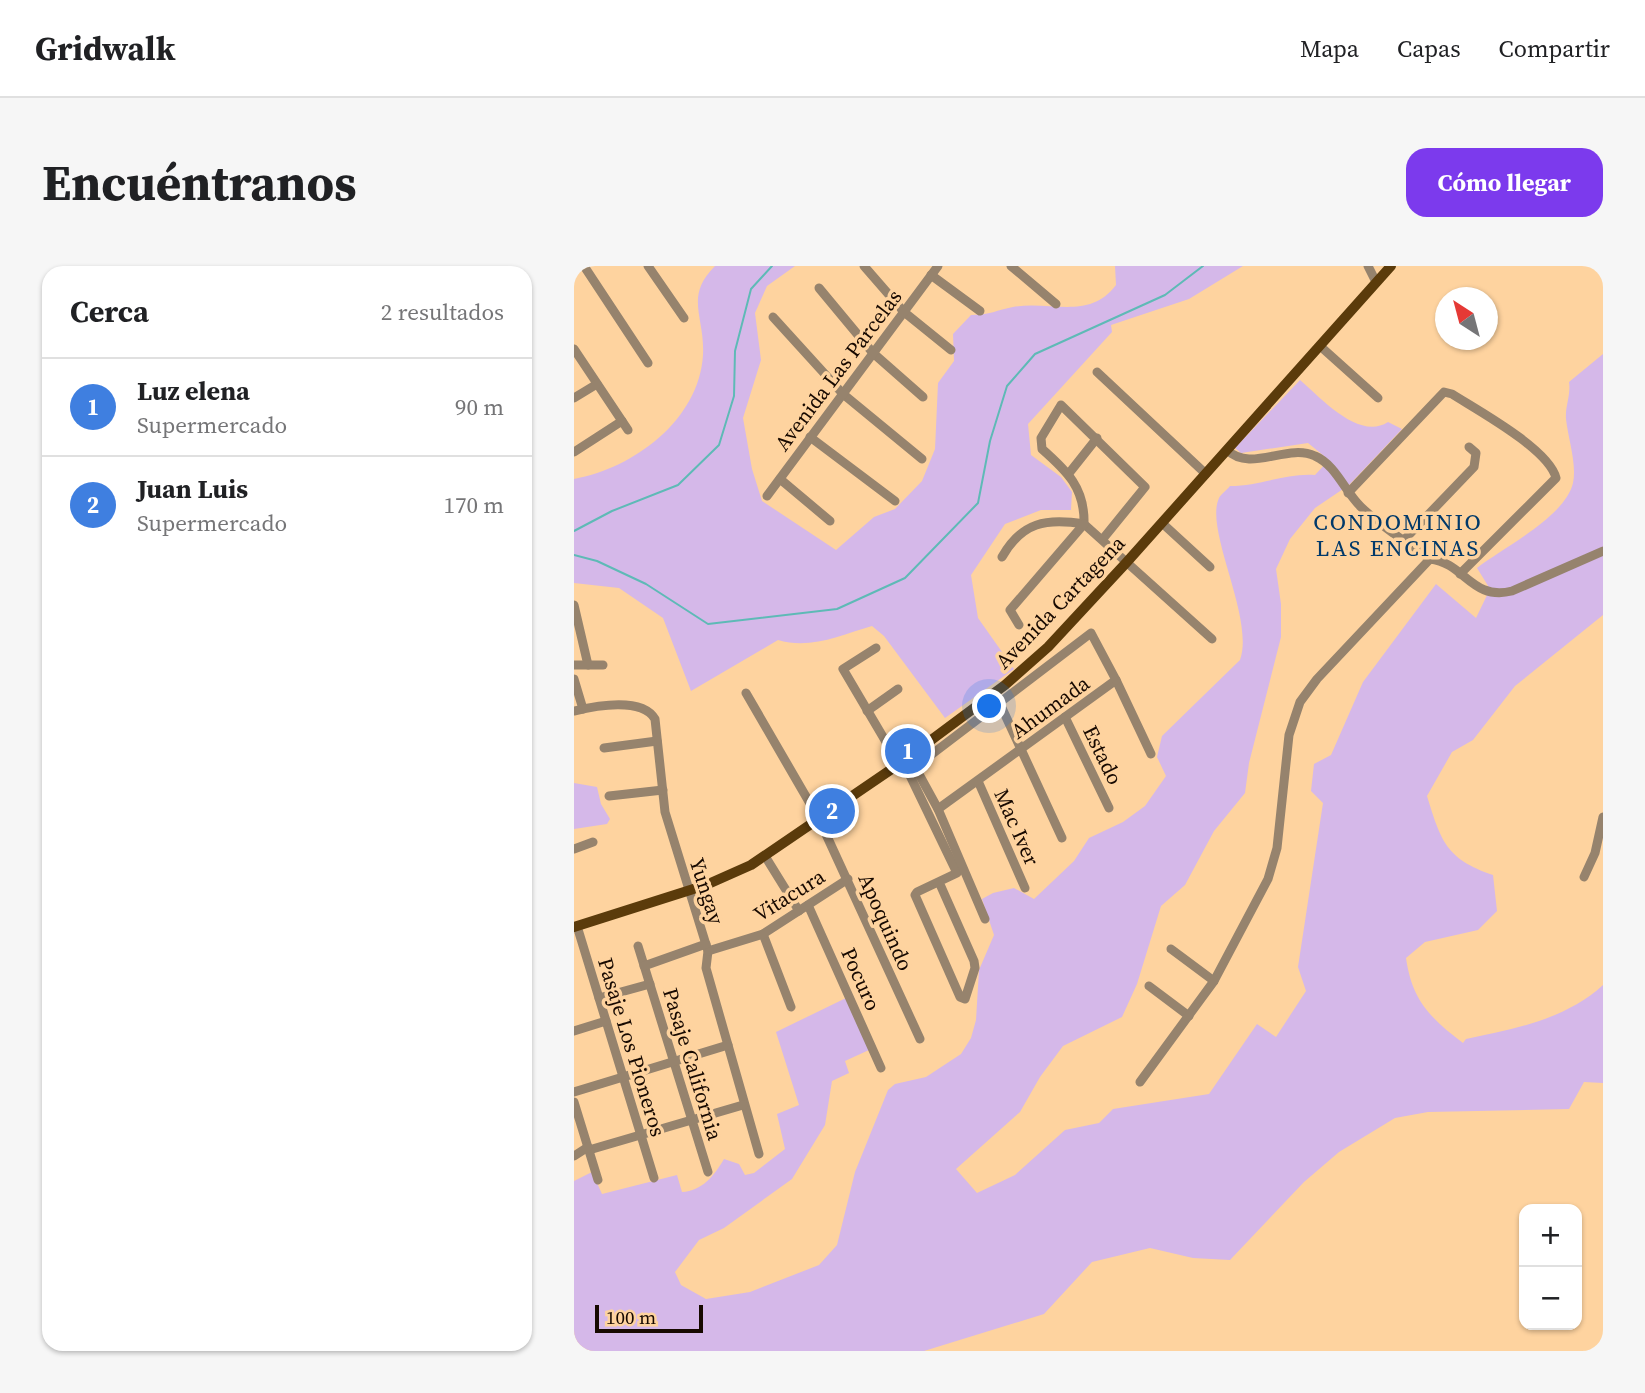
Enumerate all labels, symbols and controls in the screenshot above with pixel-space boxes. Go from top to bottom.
text: Gridwalk [35,26,175,71]
text: Mapa [1300,32,1359,65]
text: Capas [1397,32,1461,65]
text: Compartir [1499,32,1610,65]
button: Cómo llegar [1406,148,1603,217]
text: Encuéntranos [42,149,356,216]
street label: Avenida Las Parcelas [768,283,908,457]
north arrow [1435,287,1498,350]
text: Cerca [70,291,149,332]
text: 2 resultados [381,296,504,328]
text: Luz elena [137,373,250,409]
text: 1 [87,391,99,423]
text: 90 m [455,391,504,423]
text: Supermercado [137,409,287,441]
text: Juan Luis [137,471,248,507]
text: 2 [87,489,99,521]
text: 170 m [443,489,504,521]
district label: CONDOMINIO LAS ENCINAS [1313,506,1483,564]
text: Supermercado [137,507,287,539]
street label: Avenida Cartagena [989,529,1131,675]
street label: Ahumada [1005,668,1095,745]
your location [972,689,1006,723]
street label: Estado [1076,720,1130,790]
pin: 1 [885,725,931,777]
street label: Mac Iver [987,784,1047,870]
pin: 2 [809,785,855,837]
street label: Yungay [683,854,731,928]
street label: Vitacura [748,862,830,928]
street label: Apoquindo [852,869,920,975]
street label: Pocuro [834,943,888,1015]
street label: Pasaje Los Pioneros [591,954,673,1140]
street label: Pasaje California [656,984,730,1144]
map controls [1519,1204,1582,1330]
button: + [1519,1204,1582,1267]
button: − [1519,1267,1582,1330]
scale bar [595,1302,704,1334]
text: 100 m [606,1304,656,1330]

